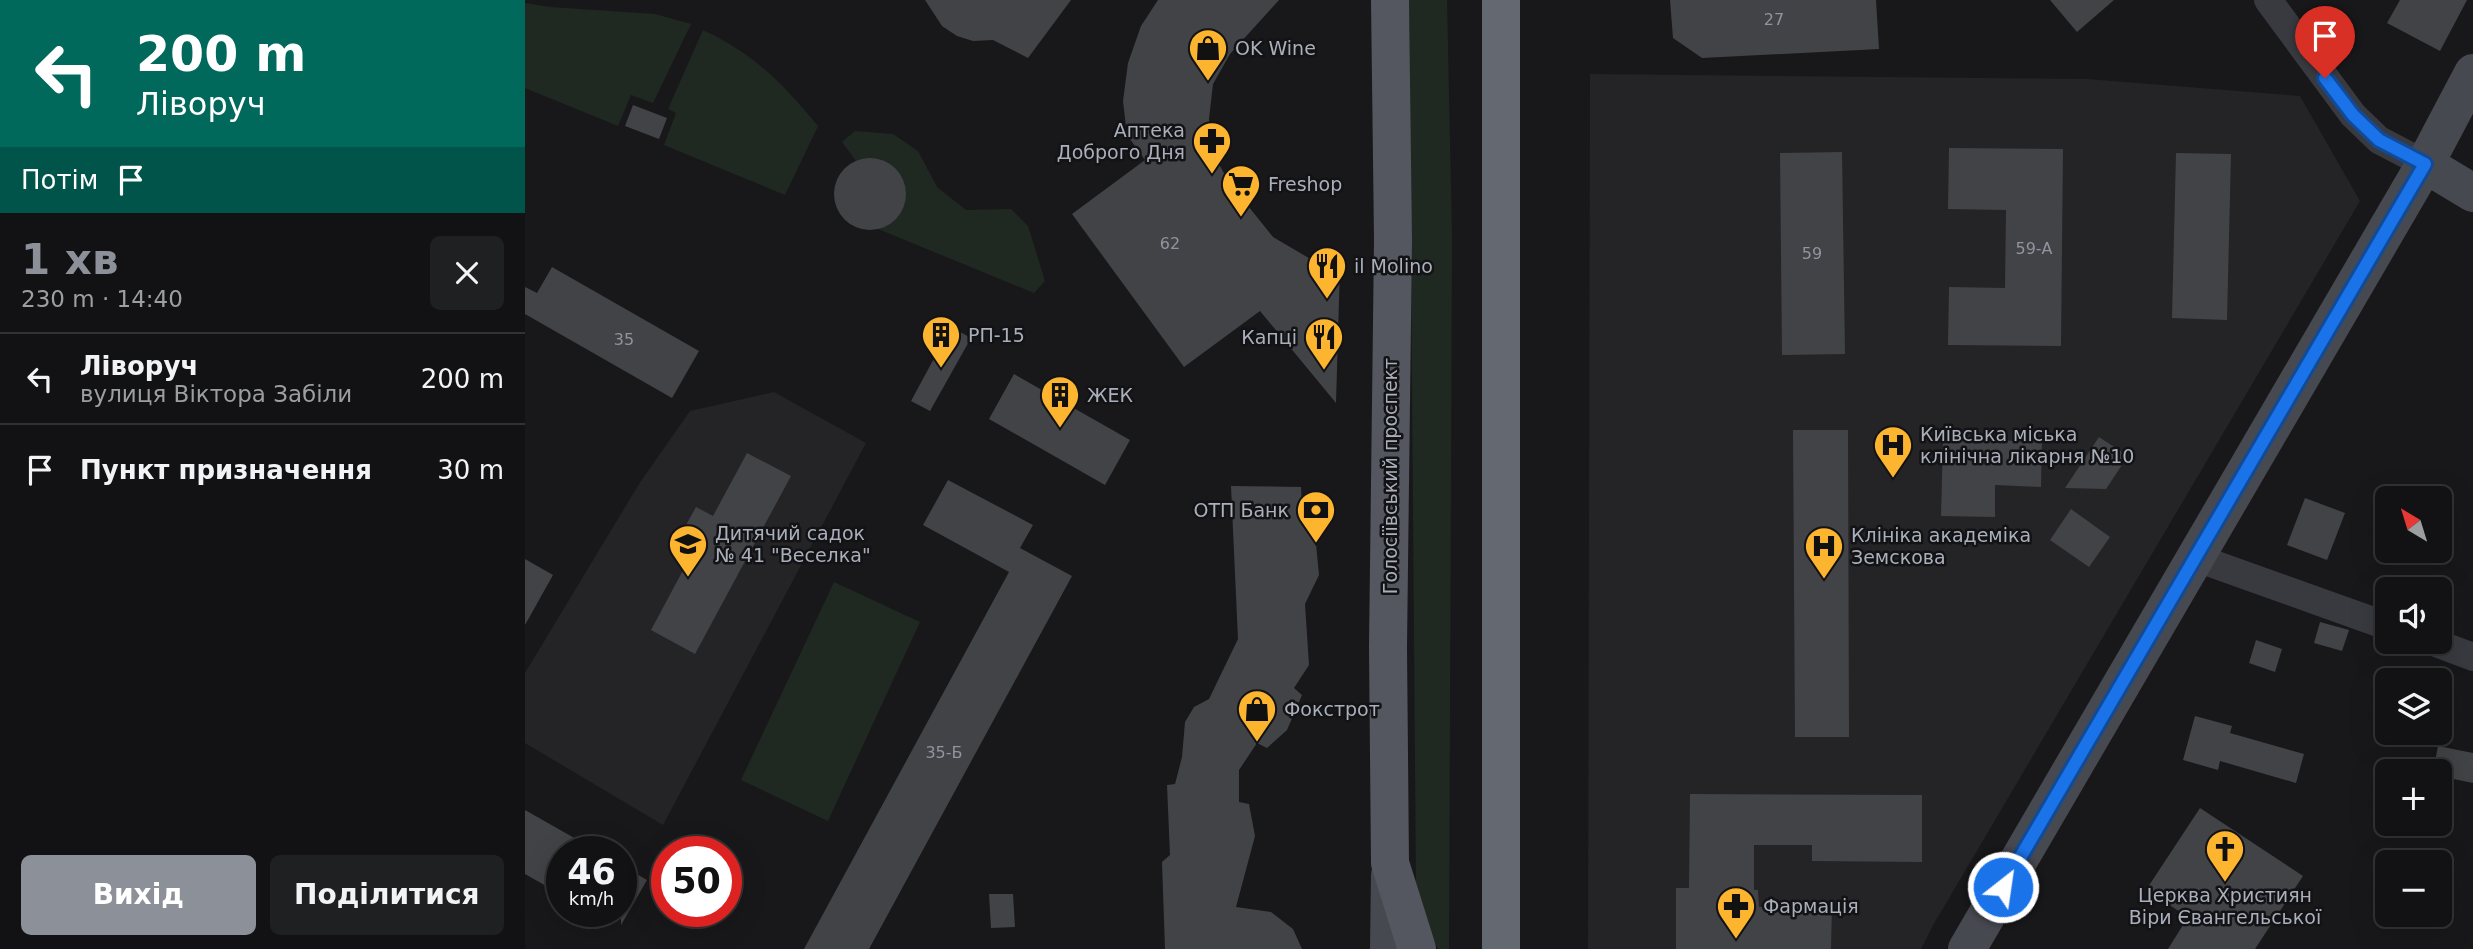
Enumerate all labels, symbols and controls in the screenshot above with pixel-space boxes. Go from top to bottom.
pin [2295,6,2355,78]
house number: 27 [1764,10,1784,29]
icon: arrive [2306,17,2344,55]
text: 200 m [136,26,306,83]
shop icon: OK Wine [1187,27,1229,82]
icon: left [21,28,112,119]
place label: OK Wine [1235,37,1316,59]
text: Ліворуч [136,85,266,123]
place label: Аптека Доброго Дня [1057,119,1185,163]
pharmacy icon: Аптека Доброго Дня [1191,120,1233,175]
icon: arrive [112,161,150,199]
supermarket icon: Freshop [1220,163,1262,218]
text: Потім [21,165,98,195]
place label: Freshop [1268,173,1342,195]
house number: 62 [1160,234,1180,253]
text: 1 хв [21,235,119,284]
button: close [430,236,504,310]
house number: 59-А [2015,239,2053,258]
house number: 59 [1802,244,1822,263]
restaurant icon: il Molino [1306,245,1348,300]
place label: il Molino [1354,255,1433,277]
text: 230 m · 14:40 [21,286,183,312]
building icon: РП-15 [920,314,962,369]
restaurant icon: Капці [1303,316,1345,371]
place label: РП-15 [968,324,1025,346]
place label: Капці [1241,326,1297,348]
house number: 35 [614,330,634,349]
text: Ліворуч [80,351,198,381]
street label: Голосіївський проспект [1379,358,1401,594]
icon: left [21,360,59,398]
text: 200 m [421,364,504,394]
building icon: ЖЕК [1039,374,1081,429]
text: вулиця Віктора Забіли [80,381,352,407]
place label: ЖЕК [1087,384,1133,406]
place label: Київська міська клінічна лікарня №10 [1920,423,2134,467]
hospital icon: Київська міська клінічна лікарня №10 [1872,424,1914,479]
icon: arrive [21,451,59,489]
text: Пункт призначення [80,455,372,485]
text: 30 m [437,455,504,485]
north arrow [2375,486,2452,564]
map controls [2375,486,2452,927]
bank icon: ОТП Банк [1295,489,1337,544]
place label: ОТП Банк [1194,499,1289,521]
place label: Дитячий садок № 41 "Веселка" [715,522,871,566]
school or university icon: Дитячий садок № 41 "Веселка" [667,523,709,578]
place label: Клініка академіка Земскова [1851,524,2031,568]
hospital icon: Клініка академіка Земскова [1803,525,1845,580]
button: sound [2375,577,2452,654]
button: layers [2375,668,2452,745]
shop icon: Фокстрот [1236,688,1278,743]
place label: Фокстрот [1284,698,1380,720]
house number: 35-Б [925,743,963,762]
button: + [2375,759,2452,836]
church icon: Церква Християн Віри Євангельської [2204,828,2246,883]
speed limit sign: 50 [651,836,742,927]
position arrow [1966,850,2040,924]
button: − [2375,850,2452,927]
text: 46 [567,852,616,892]
button: Вихід [21,855,256,935]
button: Поділитися [270,855,504,935]
place label: Церква Християн Віри Євангельської [2129,884,2322,928]
pharmacy icon: Фармація [1715,885,1757,940]
text: km/h [569,888,614,909]
place label: Фармація [1763,895,1859,917]

